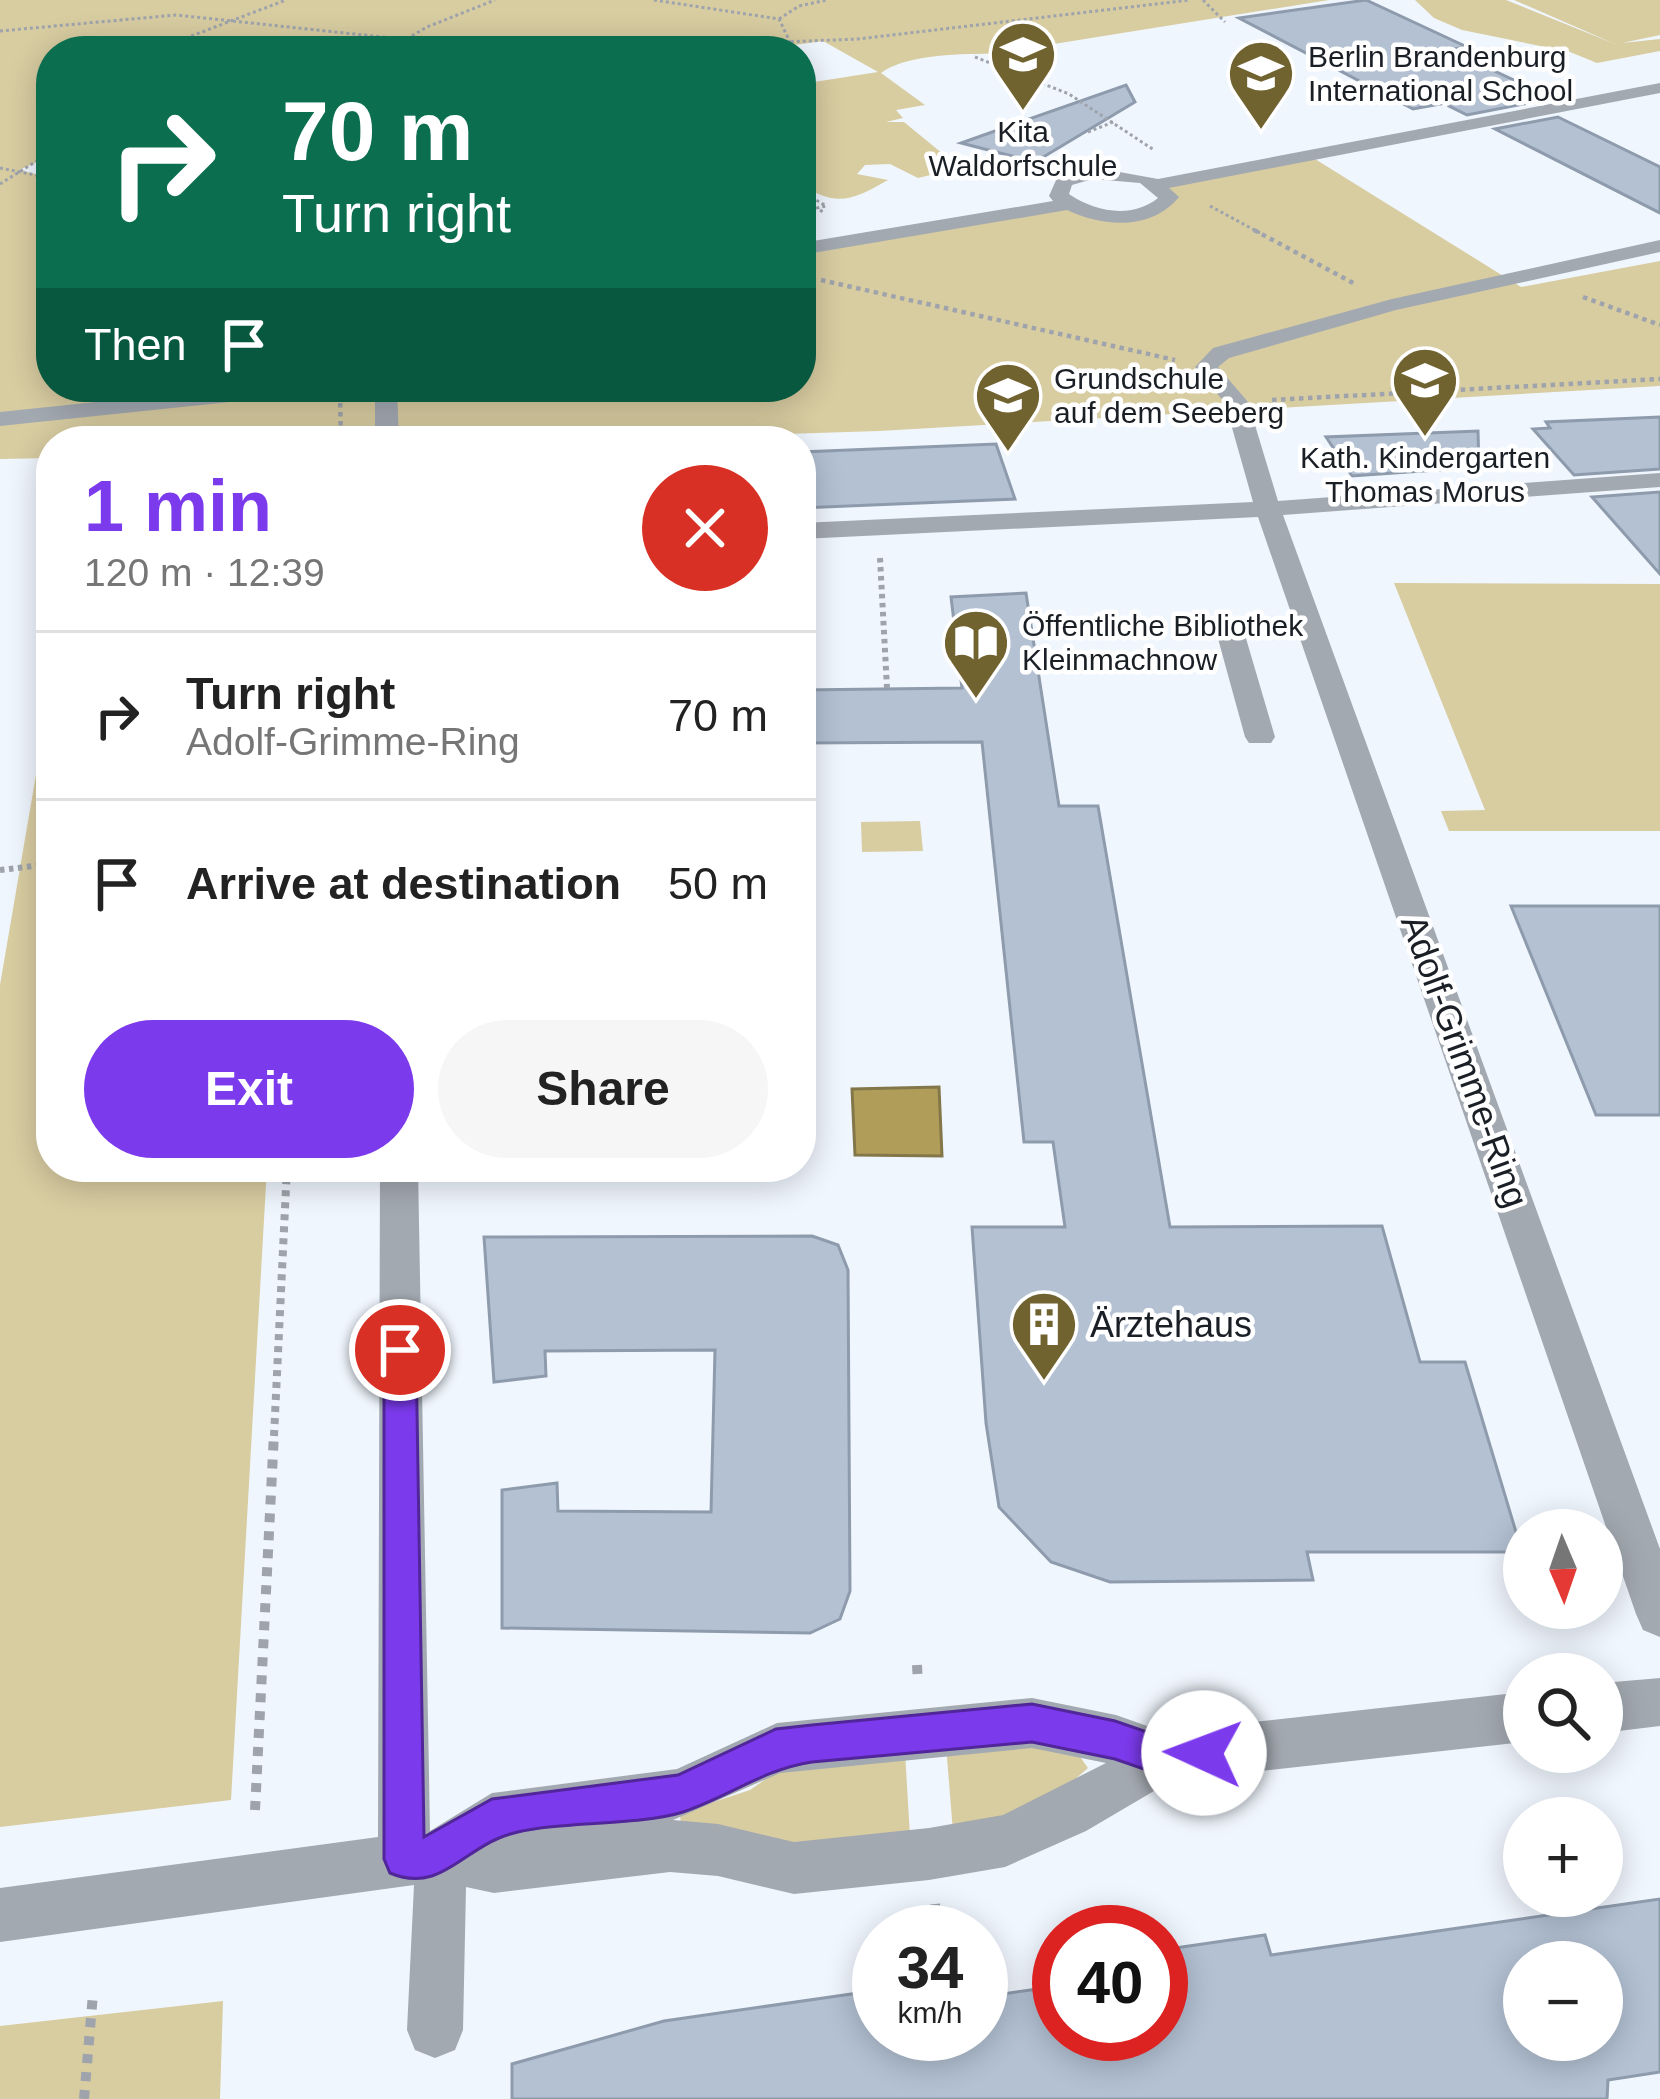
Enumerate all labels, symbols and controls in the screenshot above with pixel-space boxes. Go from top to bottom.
school or university icon: Kita Waldorfschule [988,19,1058,113]
school or university icon: Berlin Brandenburg International School [1226,38,1296,132]
place label: Berlin Brandenburg International School [1308,40,1573,107]
icon: right [84,84,240,240]
text: 70 m [282,84,473,178]
place label: Kita Waldorfschule [929,115,1117,182]
text: Turn right [282,183,511,243]
icon: arrive [211,312,277,378]
text: Then [84,319,187,370]
school or university icon: Kath. Kindergarten Thomas Morus [1390,345,1460,439]
school or university icon: Grundschule auf dem Seeberg [973,360,1043,454]
place label: Grundschule auf dem Seeberg [1054,362,1284,429]
place label: Kath. Kindergarten Thomas Morus [1300,441,1550,508]
button: close [642,465,768,591]
text: 1 min [84,466,272,546]
text: 120 m · 12:39 [84,551,325,594]
library icon: Öffentliche Bibliothek Kleinmachnow [941,607,1011,701]
place label: Öffentliche Bibliothek Kleinmachnow [1022,609,1304,676]
text: Turn right [186,668,395,719]
icon: right [84,683,150,749]
text: 70 m [668,690,768,741]
text: Adolf-Grimme-Ring [186,720,520,763]
icon: arrive [84,851,150,917]
text: Arrive at destination [186,858,621,909]
text: 50 m [668,858,768,909]
street label: Adolf-Grimme-Ring [1393,909,1537,1213]
button: Exit [84,1020,414,1158]
button: Share [438,1020,768,1158]
building icon: Ärztehaus [1009,1289,1079,1383]
pin [349,1299,451,1401]
place label: Ärztehaus [1090,1304,1252,1345]
icon: arrive [367,1317,433,1383]
north arrow [1503,1509,1623,1629]
map controls [1503,1509,1623,2061]
button: search [1503,1653,1623,1773]
position arrow [1141,1690,1267,1816]
button: + [1503,1797,1623,1917]
speed limit sign: 40 [1032,1905,1188,2061]
text: 34 [897,1934,963,2001]
button: − [1503,1941,1623,2061]
text: km/h [897,1996,963,2029]

